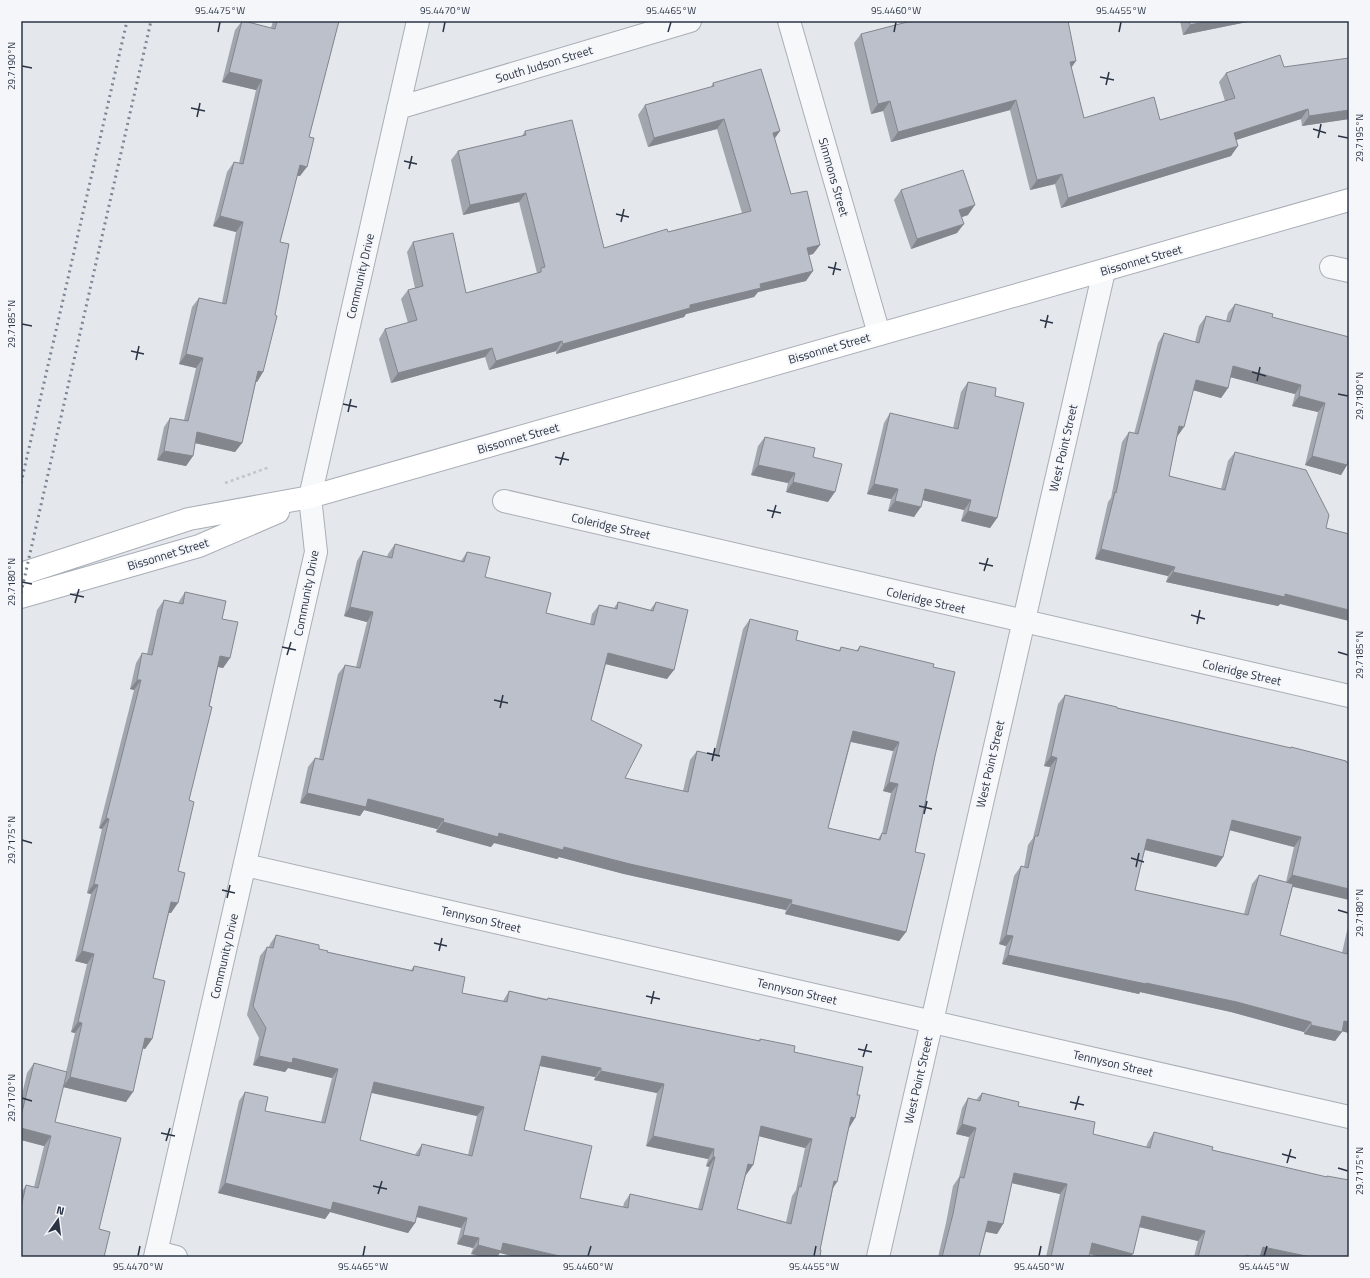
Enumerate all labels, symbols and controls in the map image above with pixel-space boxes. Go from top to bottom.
text: 95.4475°W [195,3,245,18]
text: 95.4470°W [420,3,470,18]
text: 95.4465°W [646,3,696,18]
text: 95.4460°W [871,3,921,18]
text: 95.4455°W [1096,3,1146,18]
street label: South Judson Street [493,40,596,88]
text: 29.7190°N [4,42,19,90]
text: 29.7195°N [1352,114,1367,162]
street label: Simmons Street [814,135,855,219]
street label: Community Drive [341,231,379,321]
street label: Bissonnet Street [1098,239,1185,281]
text: 29.7185°N [4,300,19,348]
street label: Bissonnet Street [786,327,873,369]
text: 29.7190°N [1352,372,1367,420]
street label: West Point Street [1044,402,1082,494]
street label: Bissonnet Street [475,417,562,459]
street label: Coleridge Street [570,508,653,544]
street label: Bissonnet Street [125,532,212,575]
street label: Community Drive [288,548,324,638]
text: 29.7180°N [4,558,19,606]
street label: Coleridge Street [885,582,968,618]
text: 29.7185°N [1352,631,1367,679]
street label: Coleridge Street [1201,654,1284,690]
street label: West Point Street [971,718,1009,810]
text: 29.7175°N [4,816,19,864]
text: 29.7180°N [1352,889,1367,937]
street label: Tennyson Street [439,901,524,938]
street label: Community Drive [205,911,243,1001]
street label: Tennyson Street [755,973,840,1010]
street label: West Point Street [899,1034,937,1126]
street label: Tennyson Street [1071,1045,1156,1082]
text: 29.7170°N [4,1074,19,1122]
text: 29.7175°N [1352,1147,1367,1195]
north arrow [38,1200,78,1240]
text: N [55,1202,66,1219]
text: 95.4470°W [113,1259,163,1274]
text: 95.4465°W [338,1259,388,1274]
text: 95.4460°W [563,1259,613,1274]
text: 95.4455°W [789,1259,839,1274]
text: 95.4450°W [1014,1259,1064,1274]
text: 95.4445°W [1239,1259,1289,1274]

